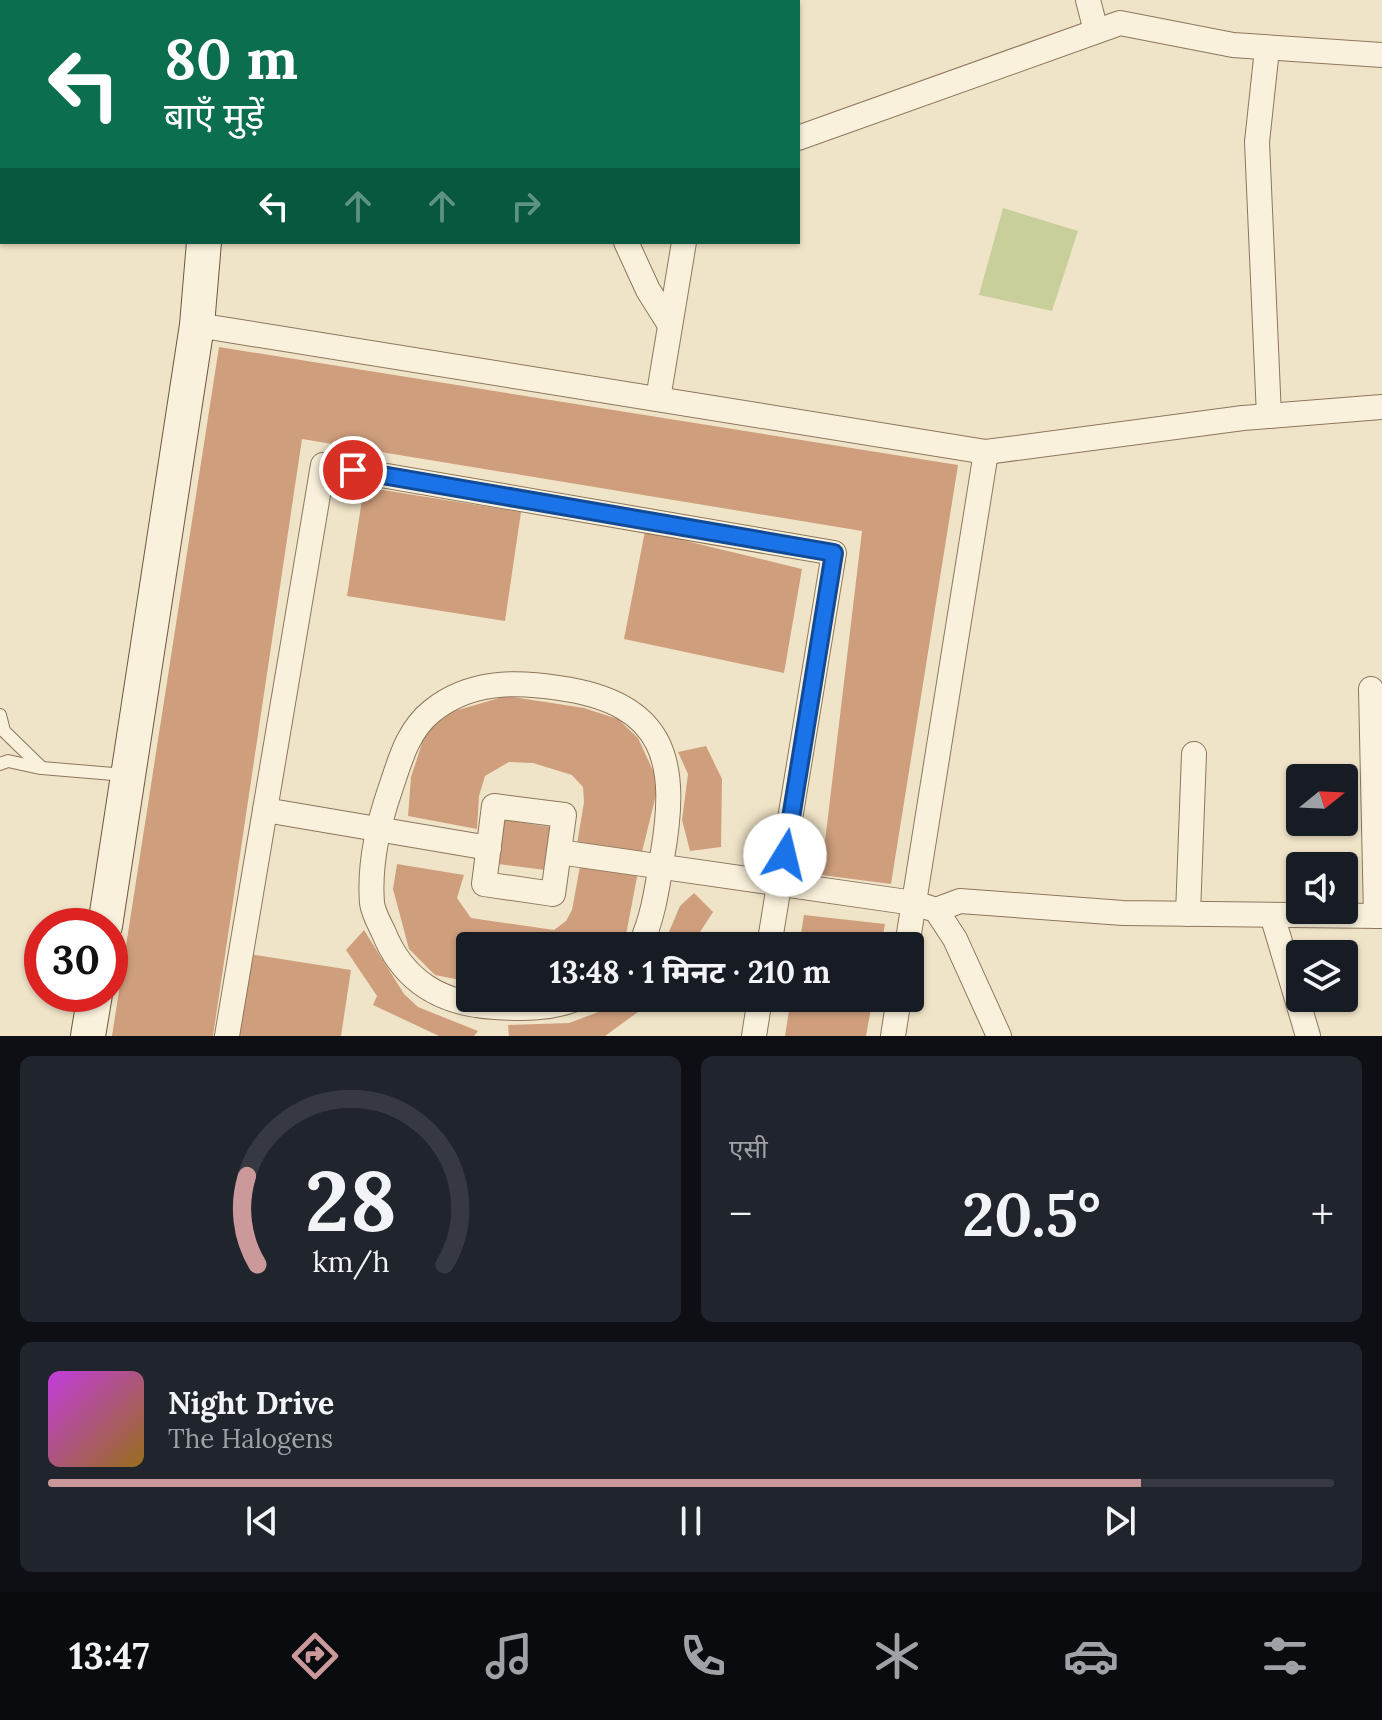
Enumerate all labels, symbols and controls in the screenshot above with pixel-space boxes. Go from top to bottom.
text: 80 m [164,23,298,94]
icon: left [32,32,136,136]
text: बाएँ मुड़ें [164,93,264,139]
icon: left [252,184,296,228]
icon: ahead [336,184,380,228]
icon: ahead [420,184,464,228]
icon: right [504,184,548,228]
pin [319,436,387,504]
icon: arrive [331,448,375,492]
north arrow [1286,764,1358,836]
map controls [1286,764,1358,1012]
position arrow [743,813,827,897]
button: sound [1286,852,1358,924]
speed limit sign: 30 [24,908,128,1012]
button: layers [1286,940,1358,1012]
text: 13:48 · 1 मिनट · 210 m [550,953,830,991]
text: एसी [729,1132,768,1165]
text: 28 [305,1147,396,1254]
text: 20.5° [962,1176,1101,1252]
text: − [729,1186,752,1242]
text: + [1311,1186,1334,1242]
text: km/h [312,1243,389,1280]
text: Night Drive [168,1384,334,1422]
text: The Halogens [168,1422,333,1455]
icon: previous [240,1499,284,1543]
icon: pause [669,1499,713,1543]
icon: next [1098,1499,1142,1543]
icon: directions [287,1628,343,1684]
icon: music [481,1628,537,1684]
icon: phone [675,1628,731,1684]
icon: climate [869,1628,925,1684]
icon: car [1063,1628,1119,1684]
icon: filters [1257,1628,1313,1684]
text: 13:47 [69,1633,149,1679]

